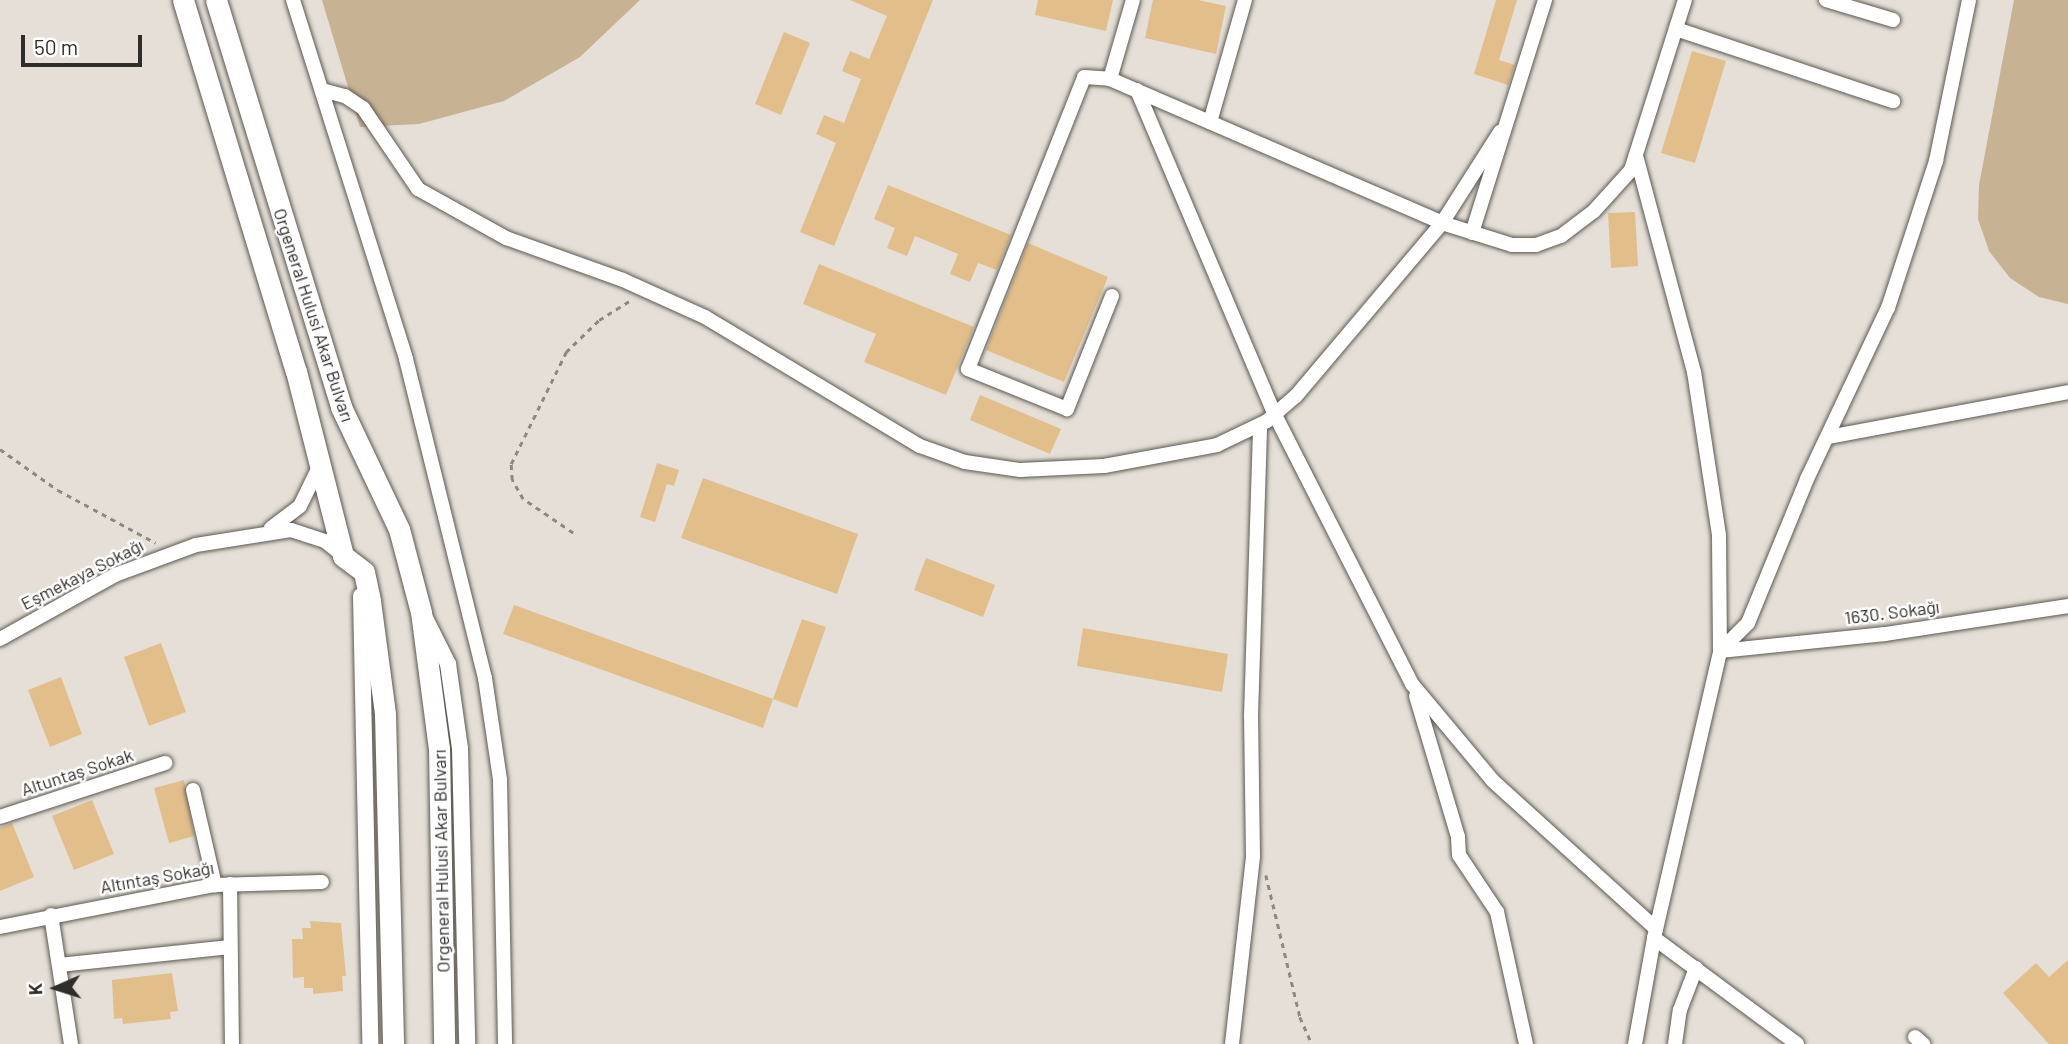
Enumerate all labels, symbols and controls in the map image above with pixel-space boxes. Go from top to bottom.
scale bar [24,21,145,65]
text: 50 m [34,34,78,59]
street label: Orgeneral Hulusi Akar Bulvarı [269,205,359,425]
street label: Eşmekaya Sokağı [17,534,147,614]
street label: 1630. Sokağı [1843,595,1941,629]
street label: Altuntaş Sokak [18,744,136,800]
street label: Orgeneral Hulusi Akar Bulvarı [428,749,454,973]
street label: Altıntaş Sokağı [98,856,216,898]
north arrow [21,953,91,1023]
text: K [23,983,46,996]

